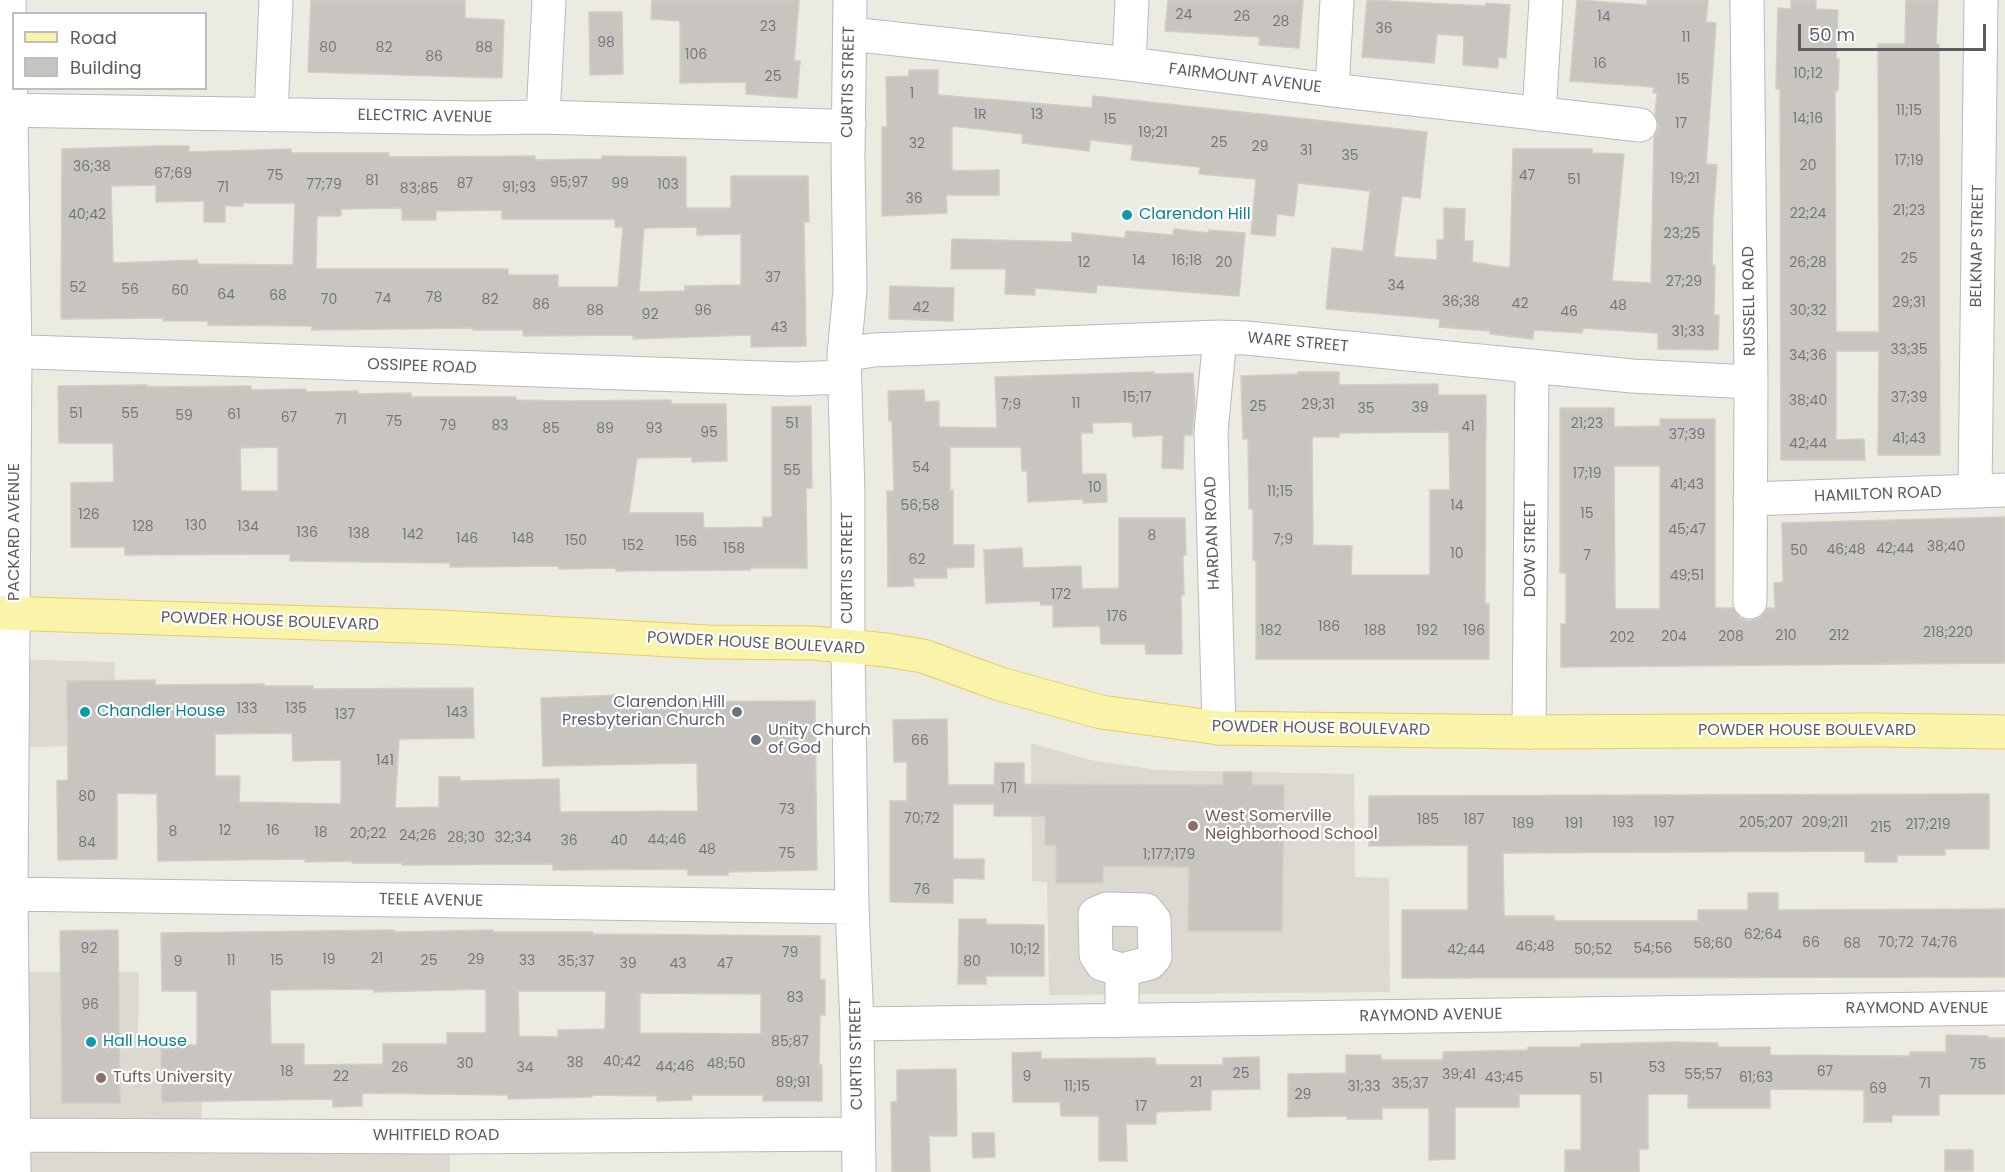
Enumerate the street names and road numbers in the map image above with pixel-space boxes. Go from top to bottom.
street label: CURTIS STREET [838,26,860,138]
street label: FAIRMOUNT AVENUE [1167,60,1323,98]
street label: ELECTRIC AVENUE [357,106,493,128]
street label: BELKNAP STREET [1967,184,1989,308]
street label: RUSSELL ROAD [1739,246,1761,356]
street label: WARE STREET [1247,329,1349,357]
street label: OSSIPEE ROAD [367,355,477,379]
street label: PACKARD AVENUE [5,463,25,601]
street label: HARDAN ROAD [1201,476,1225,590]
street label: HAMILTON ROAD [1814,483,1942,507]
street label: DOW STREET [1521,501,1541,597]
street label: CURTIS STREET [838,512,858,624]
street label: POWDER HOUSE BOULEVARD [161,609,379,635]
street label: POWDER HOUSE BOULEVARD [647,629,865,659]
street label: POWDER HOUSE BOULEVARD [1212,717,1430,741]
street label: POWDER HOUSE BOULEVARD [1698,721,1916,741]
street label: TEELE AVENUE [379,890,483,912]
street label: CURTIS STREET [846,998,868,1110]
street label: RAYMOND AVENUE [1845,999,1989,1019]
street label: RAYMOND AVENUE [1359,1005,1503,1027]
street label: WHITFIELD ROAD [373,1126,499,1146]

